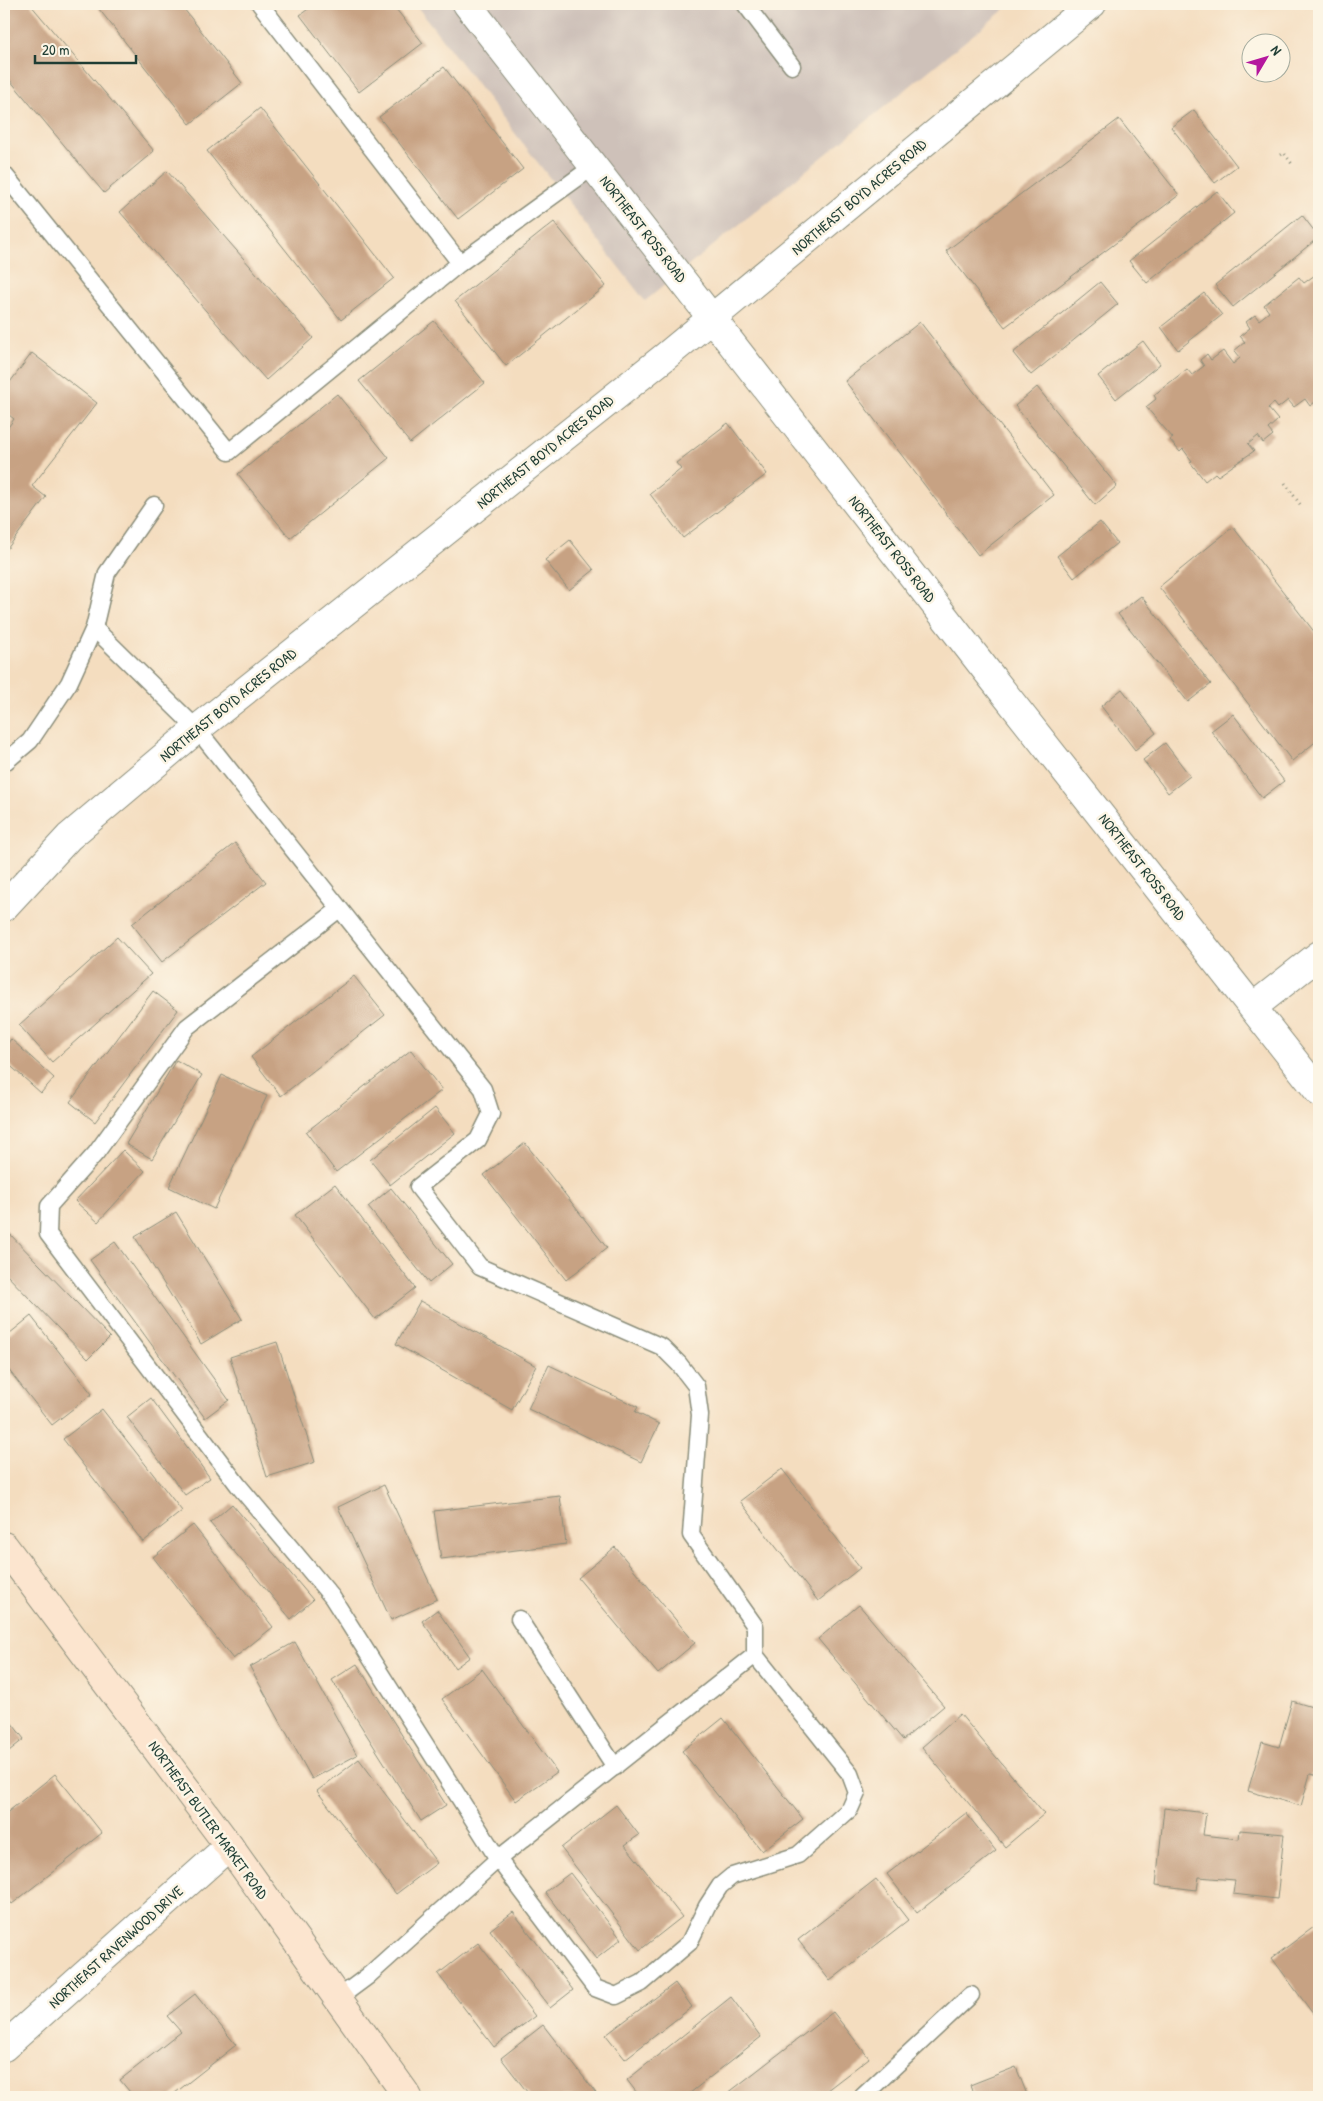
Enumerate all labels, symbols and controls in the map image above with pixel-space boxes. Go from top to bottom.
scale bar [35,32,136,64]
north arrow [1240,32,1290,82]
text: 20 m [42,39,69,60]
text: N [1267,41,1287,59]
street label: NORTHEAST BOYD ACRES ROAD [787,133,931,259]
street label: NORTHEAST ROSS ROAD [595,171,692,287]
street label: NORTHEAST BOYD ACRES ROAD [472,389,618,513]
street label: NORTHEAST ROSS ROAD [844,491,941,607]
street label: NORTHEAST BOYD ACRES ROAD [155,642,301,766]
street label: NORTHEAST ROSS ROAD [1094,809,1191,925]
street label: NORTHEAST BUTLER MARKET ROAD [144,1736,274,1904]
street label: NORTHEAST RAVENWOOD DRIVE [44,1880,188,2013]

